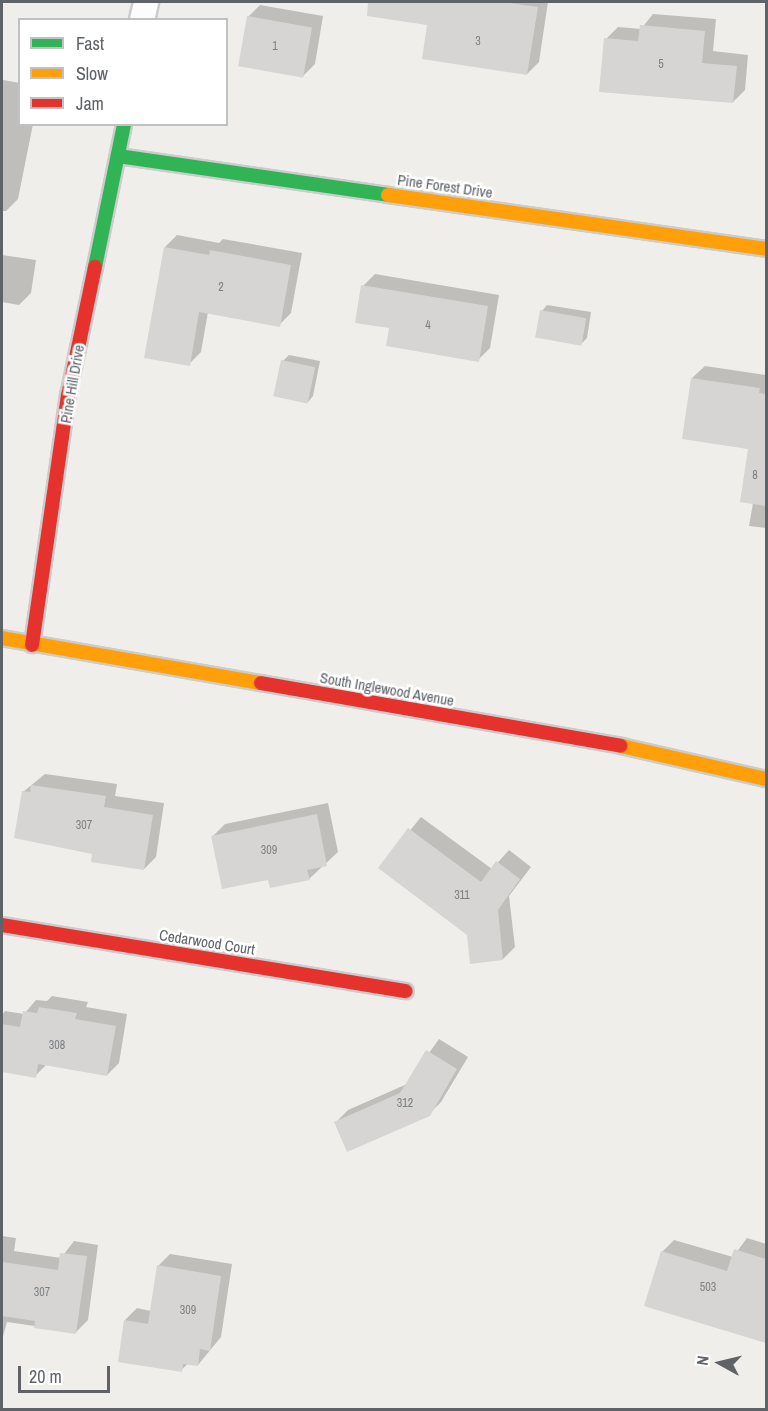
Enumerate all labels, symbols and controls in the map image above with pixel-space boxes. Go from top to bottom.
legend [18,18,228,126]
text: Fast [76,31,104,56]
house number: 3 [475,35,481,49]
house number: 1 [272,40,278,54]
house number: 5 [658,58,664,72]
text: Slow [76,61,108,86]
text: Jam [76,91,104,116]
street label: Pine Forest Drive [396,170,494,202]
house number: 2 [218,281,224,295]
house number: 4 [425,319,431,333]
street label: Pine Hill Drive [56,343,88,425]
house number: 8 [752,469,758,483]
street label: South Inglewood Avenue [318,668,456,710]
house number: 307 [76,819,92,833]
house number: 309 [261,844,277,858]
house number: 311 [454,889,470,903]
street label: Cedarwood Court [158,926,256,958]
house number: 308 [49,1039,65,1053]
house number: 312 [397,1097,413,1111]
house number: 503 [700,1281,716,1295]
house number: 307 [34,1286,50,1300]
house number: 309 [180,1304,196,1318]
north arrow [690,1333,750,1393]
scale bar [21,1354,112,1392]
text: N [691,1354,714,1367]
text: 20 m [29,1364,62,1389]

